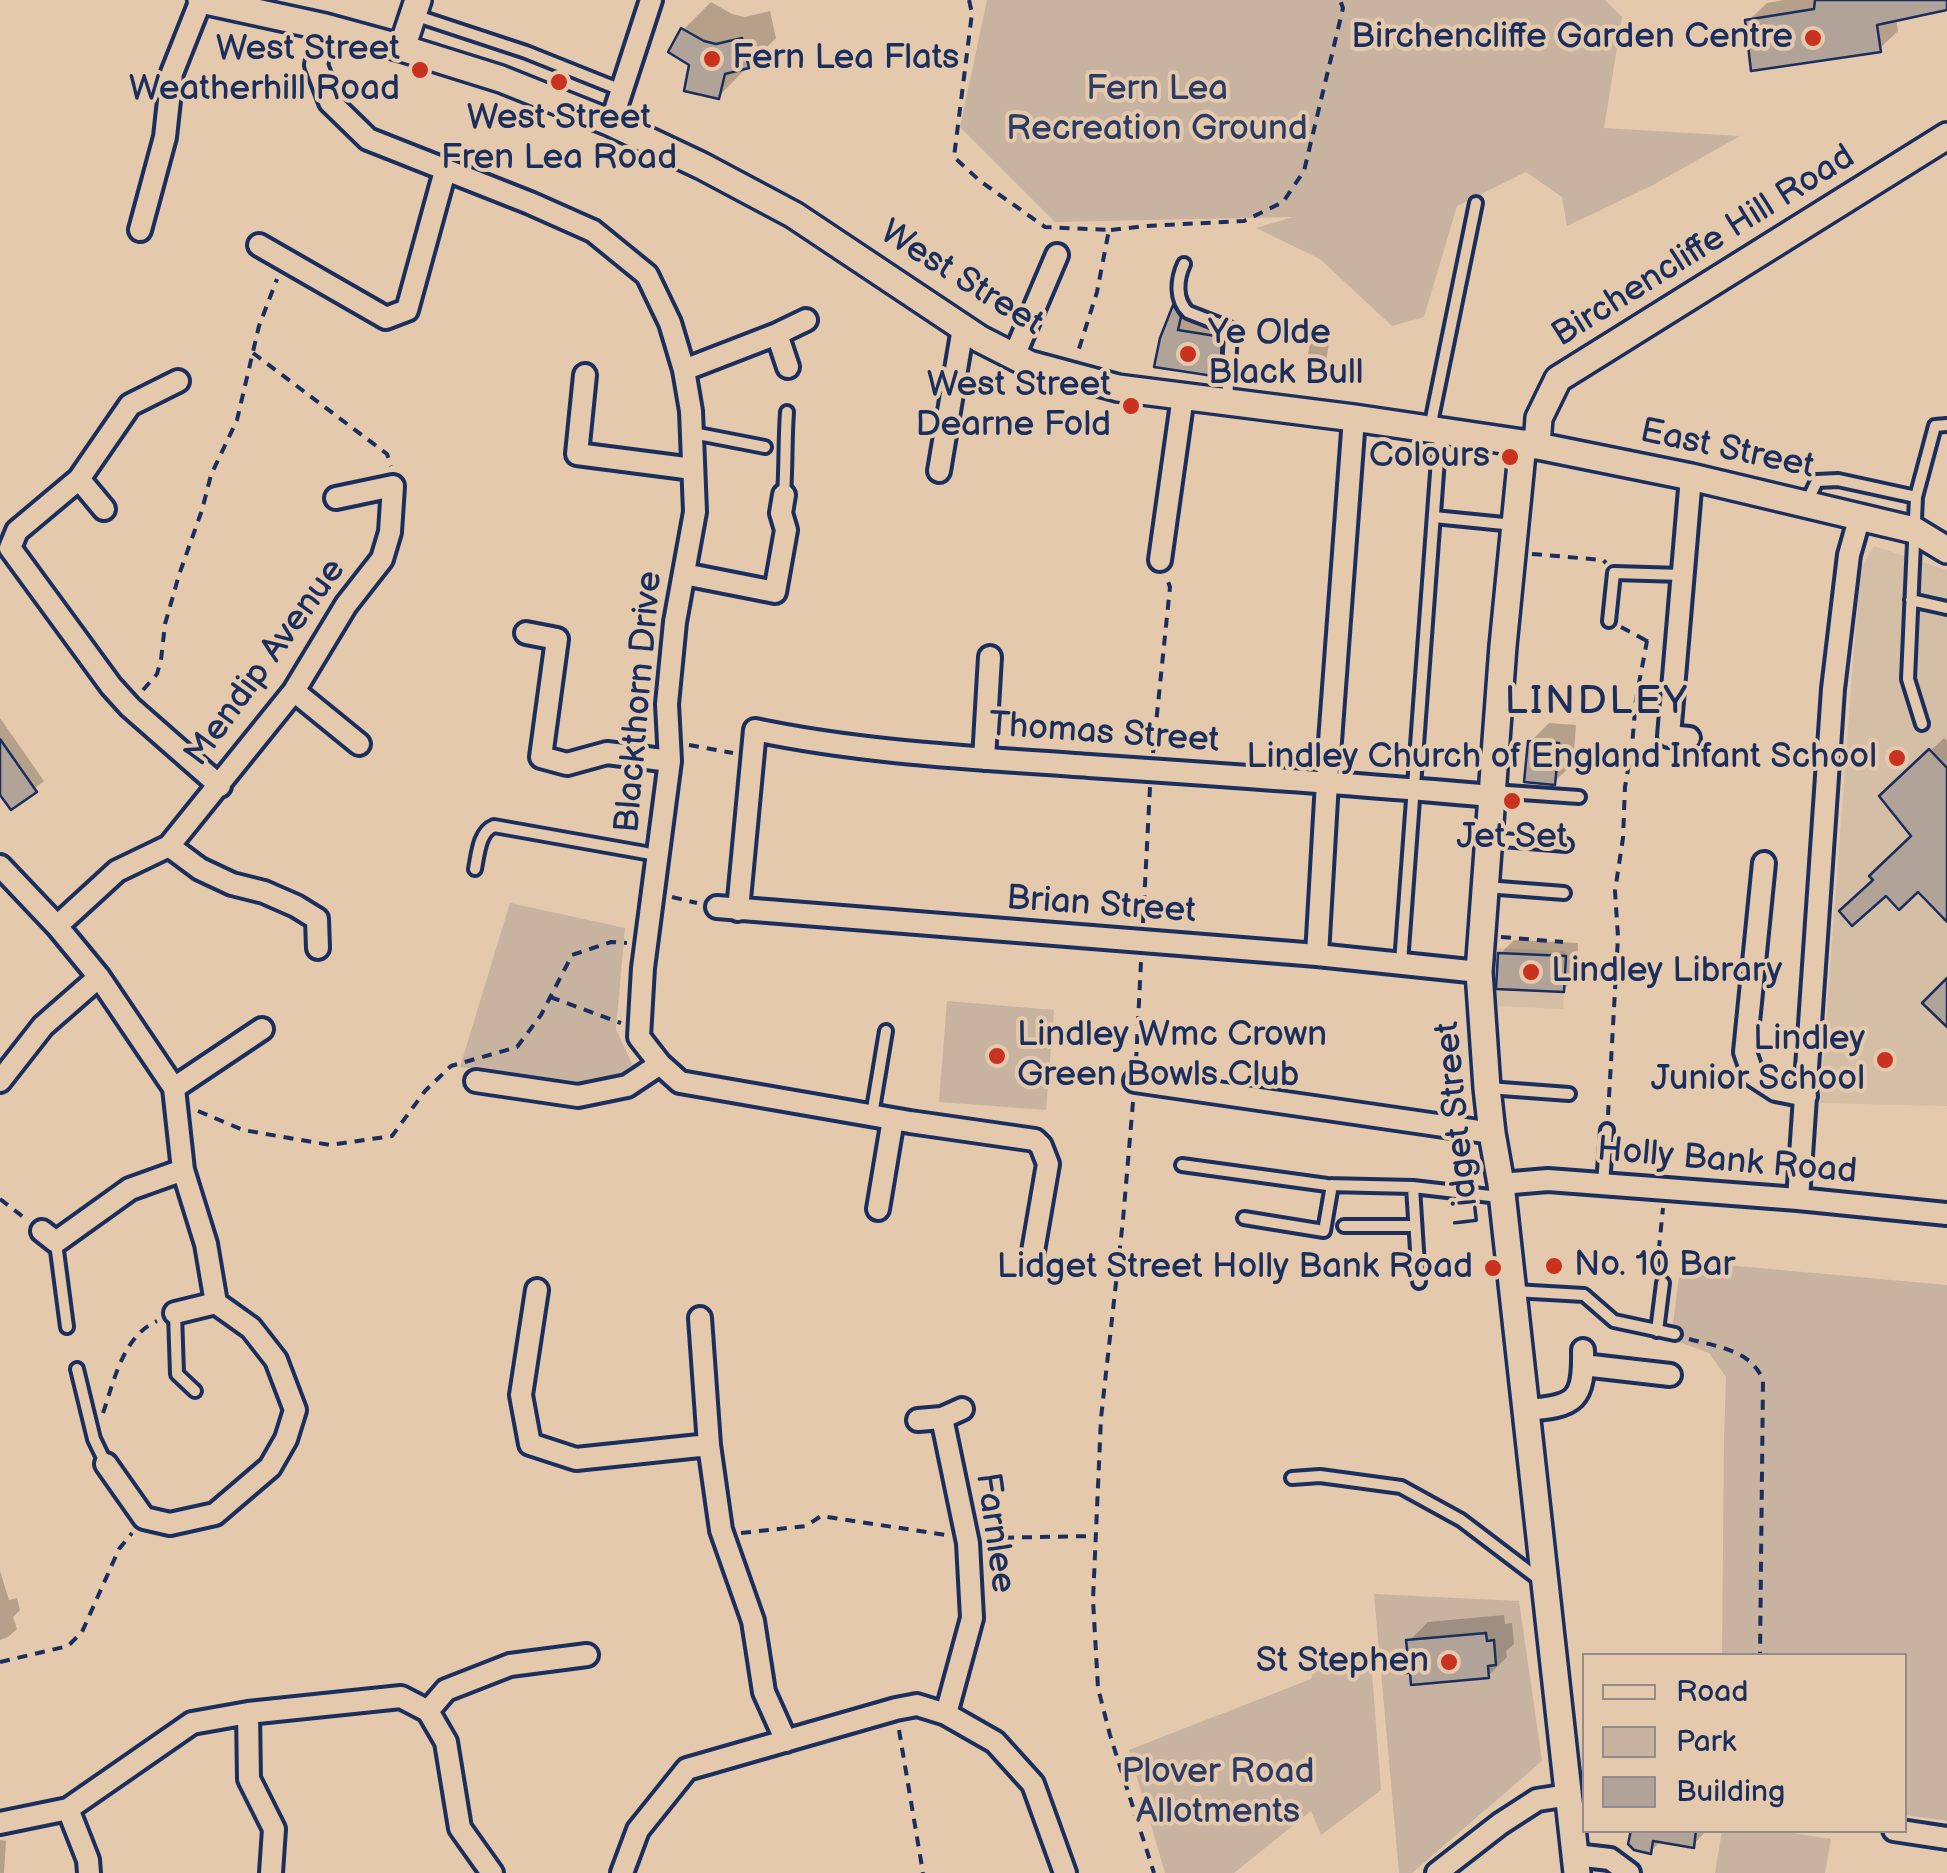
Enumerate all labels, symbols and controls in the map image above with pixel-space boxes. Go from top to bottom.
place label: Birchencliffe Garden Centre [1351,17,1793,59]
marker: Birchencliffe Garden Centre [1802,27,1824,49]
place label: West Street Weatherhill Road [129,29,400,111]
place label: Fern Lea Flats [732,38,959,80]
marker: Fern Lea Flats [701,48,723,70]
marker: West Street Weatherhill Road [409,59,431,81]
park label: Fern Lea Recreation Ground [1006,69,1308,151]
marker: West Street Fren Lea Road [548,71,570,93]
place label: West Street Fren Lea Road [441,98,677,180]
street label: Birchencliffe Hill Road [1545,137,1863,357]
street label: West Street [872,212,1050,346]
place label: Ye Olde Black Bull [1208,313,1364,395]
marker: Ye Olde Black Bull [1177,343,1199,365]
place label: West Street Dearne Fold [916,365,1111,447]
marker: West Street Dearne Fold [1120,395,1142,417]
street label: East Street [1636,411,1818,489]
place label: Colours [1369,436,1490,478]
marker: Colours [1499,446,1521,468]
street label: Mendip Avenue [177,551,355,775]
street label: Blackthorn Drive [608,570,672,834]
district label: LINDLEY [1505,679,1689,727]
street label: Thomas Street [987,705,1221,763]
place label: Lindley Church of England Infant School [1246,737,1877,779]
marker: Lindley Church of England Infant School [1886,747,1908,769]
marker: Jet Set [1501,790,1523,812]
place label: Jet Set [1456,817,1568,859]
street label: Brian Street [1005,878,1197,934]
place label: Lindley Library [1551,951,1782,993]
marker: Lindley Library [1520,961,1542,983]
place label: Lindley Wmc Crown Green Bowls Club [1017,1015,1327,1097]
place label: Lindley Junior School [1651,1019,1865,1101]
street label: Lidget Street [1427,1020,1491,1228]
marker: Lindley Wmc Crown Green Bowls Club [986,1045,1008,1067]
marker: Lindley Junior School [1874,1049,1896,1071]
street label: Holly Bank Road [1595,1130,1859,1194]
place label: No. 10 Bar [1574,1245,1735,1287]
place label: Lidget Street Holly Bank Road [997,1247,1473,1289]
marker: No. 10 Bar [1543,1255,1565,1277]
marker: Lidget Street Holly Bank Road [1482,1257,1504,1279]
street label: Farnlee [965,1470,1023,1596]
place label: St Stephen [1256,1641,1429,1683]
marker: St Stephen [1438,1651,1460,1673]
legend [1582,1653,1907,1833]
text: Road [1676,1674,1749,1710]
text: Park [1676,1724,1736,1760]
park label: Plover Road Allotments [1121,1752,1315,1834]
text: Building [1676,1774,1785,1810]

